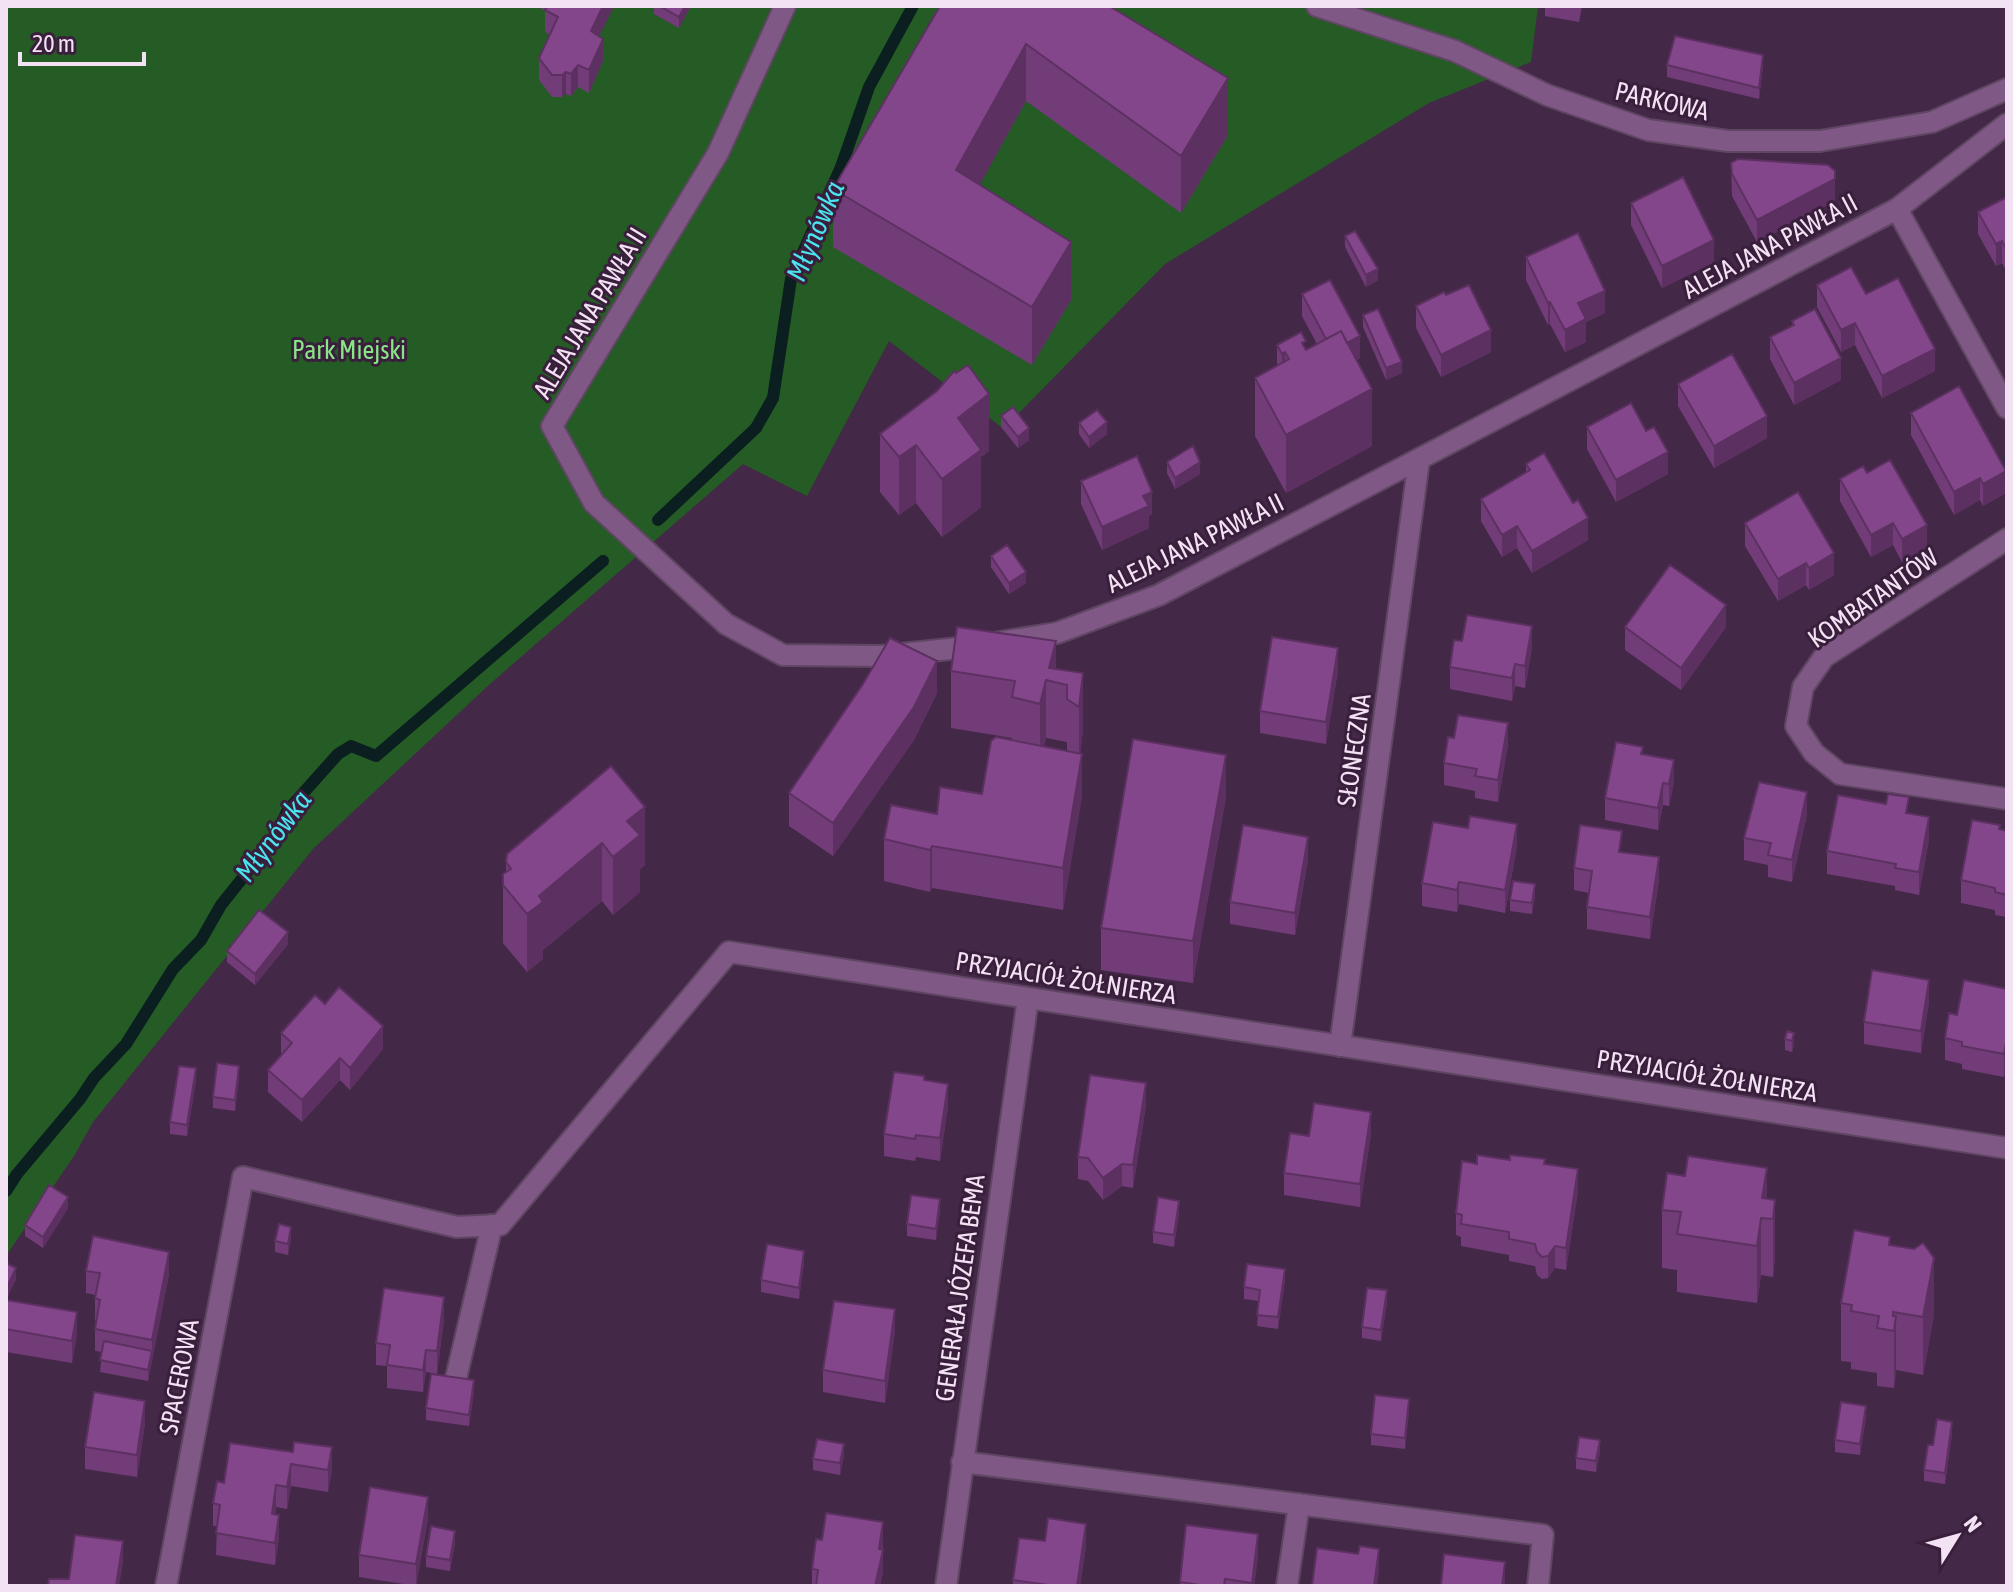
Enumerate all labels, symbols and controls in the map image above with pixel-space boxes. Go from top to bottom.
scale bar [20,16,144,66]
text: 20 m [32,30,75,57]
street label: PARKOWA [1612,76,1712,126]
water label: Młynówka [780,176,850,286]
street label: ALEJA JANA PAWŁA II [1677,187,1863,305]
street label: ALEJA JANA PAWŁA II [527,222,653,404]
park label: Park Miejski [292,335,406,365]
street label: ALEJA JANA PAWŁA II [1101,487,1289,599]
street label: KOMBATANTÓW [1802,542,1944,654]
street label: SŁONECZNA [1331,691,1377,808]
water label: Młynówka [229,784,317,888]
street label: PRZYJACIÓŁ ŻOŁNIERZA [954,946,1179,1010]
street label: PRZYJACIÓŁ ŻOŁNIERZA [1595,1044,1820,1108]
street label: GENERAŁA JÓZEFA BEMA [929,1172,991,1403]
street label: SPACEROWA [153,1317,205,1437]
north arrow [1917,1496,1997,1576]
text: N [1959,1511,1987,1537]

